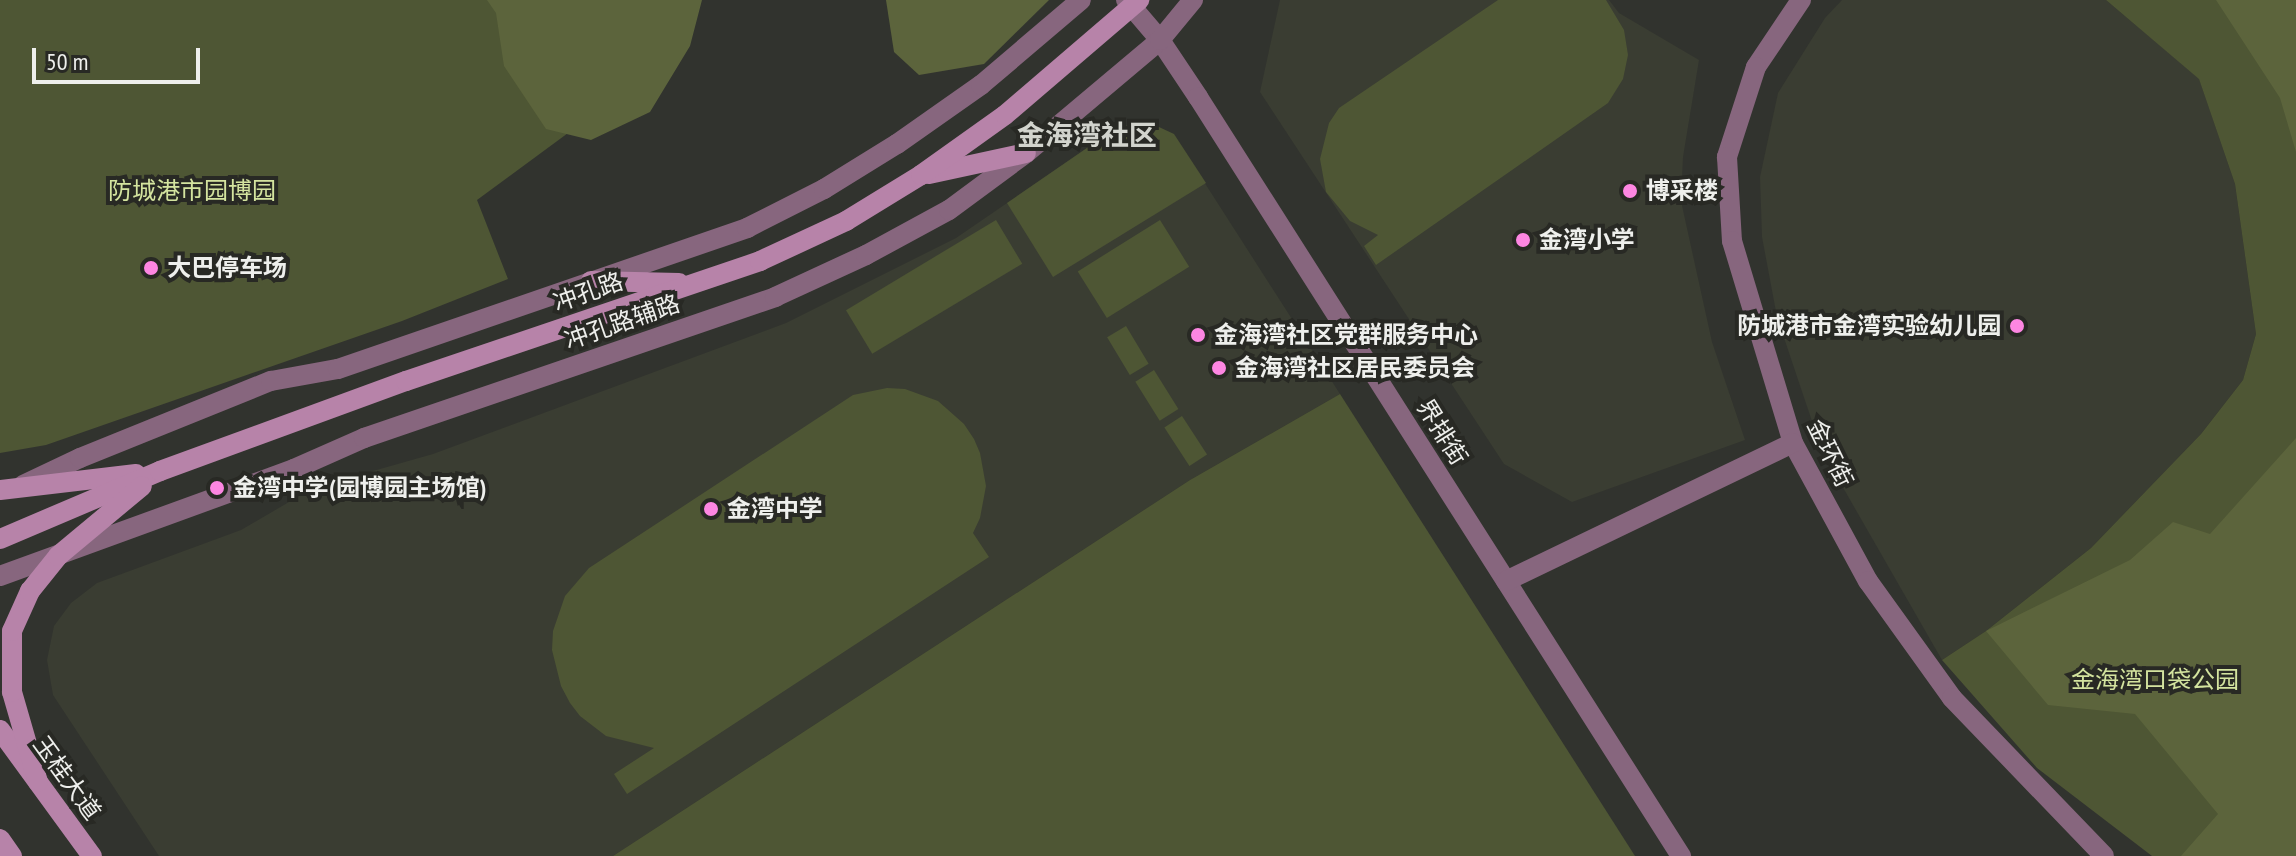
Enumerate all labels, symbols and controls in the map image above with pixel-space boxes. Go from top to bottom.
scale bar [36,32,204,82]
text: 50 m [46,46,88,77]
district label: 金海湾社区 [1017,118,1157,152]
park label: 防城港市园博园 [108,177,276,205]
place label: 博采楼 [1646,177,1718,205]
marker: 博采楼 [1621,182,1639,200]
place label: 金湾小学 [1539,226,1635,254]
marker: 金湾小学 [1514,231,1532,249]
place label: 大巴停车场 [167,254,287,282]
marker: 大巴停车场 [142,259,160,277]
street label: 冲孔路 [549,267,627,317]
street label: 冲孔路辅路 [561,289,683,355]
place label: 防城港市金湾实验幼儿园 [1737,312,2001,340]
marker: 防城港市金湾实验幼儿园 [2008,317,2026,335]
place label: 金海湾社区党群服务中心 [1214,321,1478,349]
marker: 金海湾社区党群服务中心 [1189,326,1207,344]
place label: 金海湾社区居民委员会 [1235,354,1475,382]
marker: 金海湾社区居民委员会 [1210,359,1228,377]
street label: 界排街 [1411,394,1473,470]
street label: 金环街 [1801,414,1859,492]
place label: 金湾中学(园博园主场馆) [233,474,486,502]
marker: 金湾中学(园博园主场馆) [208,479,226,497]
place label: 金湾中学 [727,495,823,523]
marker: 金湾中学 [702,500,720,518]
park label: 金海湾口袋公园 [2071,666,2239,694]
street label: 玉桂大道 [27,731,107,825]

